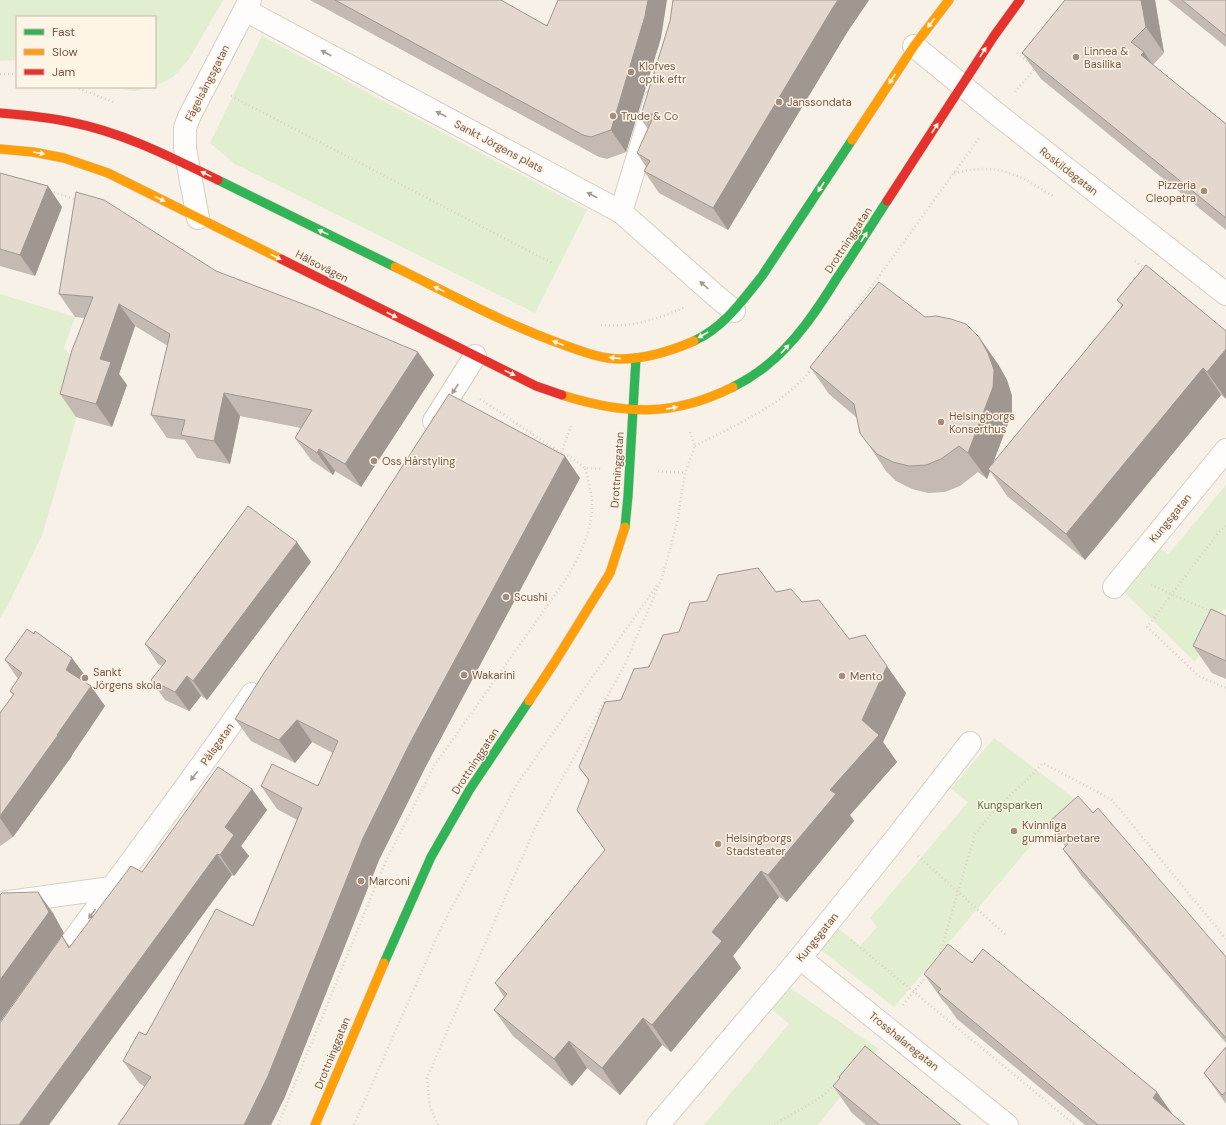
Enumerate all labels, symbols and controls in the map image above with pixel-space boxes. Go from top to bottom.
legend [16,16,156,88]
one-way arrow [927,18,935,29]
text: Fast [52,24,75,40]
street label: Fågelsångsgatan [182,42,232,124]
text: Slow [52,44,78,60]
place label: Linnea & Basilika [1084,44,1128,71]
one-way arrow [980,46,987,58]
one-way arrow [320,50,332,56]
marker: Linnea & Basilika [1071,52,1081,62]
place label: Klofves optik eftr [639,59,686,86]
text: Jam [52,64,75,80]
marker: Klofves optik eftr [626,67,636,77]
one-way arrow [888,74,896,84]
place label: Janssondata [787,95,852,109]
marker: Janssondata [774,97,784,107]
place label: Trude & Co [621,109,678,123]
one-way arrow [435,111,447,118]
marker: Trude & Co [608,111,618,121]
street label: Sankt Jörgens plats [452,116,546,176]
one-way arrow [931,123,939,133]
street label: Roskildegatan [1037,144,1101,198]
one-way arrow [33,151,45,157]
one-way arrow [200,171,212,177]
place label: Pizzeria Cleopatra [1146,178,1196,205]
one-way arrow [817,182,824,193]
marker: Pizzeria Cleopatra [1199,186,1209,196]
one-way arrow [587,192,598,199]
one-way arrow [154,196,166,202]
street label: Drottninggatan [821,204,875,276]
one-way arrow [317,229,328,235]
one-way arrow [860,232,868,242]
street label: Hälsovägen [293,247,351,285]
one-way arrow [271,253,282,260]
one-way arrow [699,281,709,290]
one-way arrow [434,286,445,292]
one-way arrow [387,312,398,318]
one-way arrow [698,331,708,339]
one-way arrow [551,339,563,345]
one-way arrow [781,344,790,354]
one-way arrow [609,355,621,361]
one-way arrow [504,370,516,376]
one-way arrow [451,384,458,395]
one-way arrow [666,405,678,411]
place label: Helsingborgs Konserthus [949,409,1015,436]
marker: Helsingborgs Konserthus [936,417,946,427]
street label: Drottninggatan [607,431,627,509]
place label: Oss Hårstyling [382,454,455,468]
marker: Oss Hårstyling [369,456,379,466]
street label: Kungsgatan [1146,491,1194,545]
place label: Scushi [514,590,547,604]
marker: Scushi [501,592,511,602]
place label: Sankt Jörgens skola [93,665,162,692]
place label: Wakarini [472,668,515,682]
place label: Mento [850,669,883,683]
marker: Wakarini [459,670,469,680]
marker: Mento [837,671,847,681]
marker: Sankt Jörgens skola [80,673,90,683]
street label: Pålsgatan [197,720,237,768]
street label: Drottninggatan [448,725,502,797]
one-way arrow [191,771,199,781]
park label: Kungsparken [977,798,1043,812]
place label: Kvinnliga gummiarbetare [1022,818,1100,845]
marker: Kvinnliga gummiarbetare [1009,826,1019,836]
place label: Helsingborgs Stadsteater [726,831,792,858]
marker: Helsingborgs Stadsteater [713,839,723,849]
place label: Marconi [369,874,410,888]
marker: Marconi [356,876,366,886]
one-way arrow [88,909,96,920]
street label: Kungsgatan [793,910,841,964]
street label: Trosshalaregatan [866,1008,942,1074]
street label: Drottninggatan [311,1015,353,1091]

